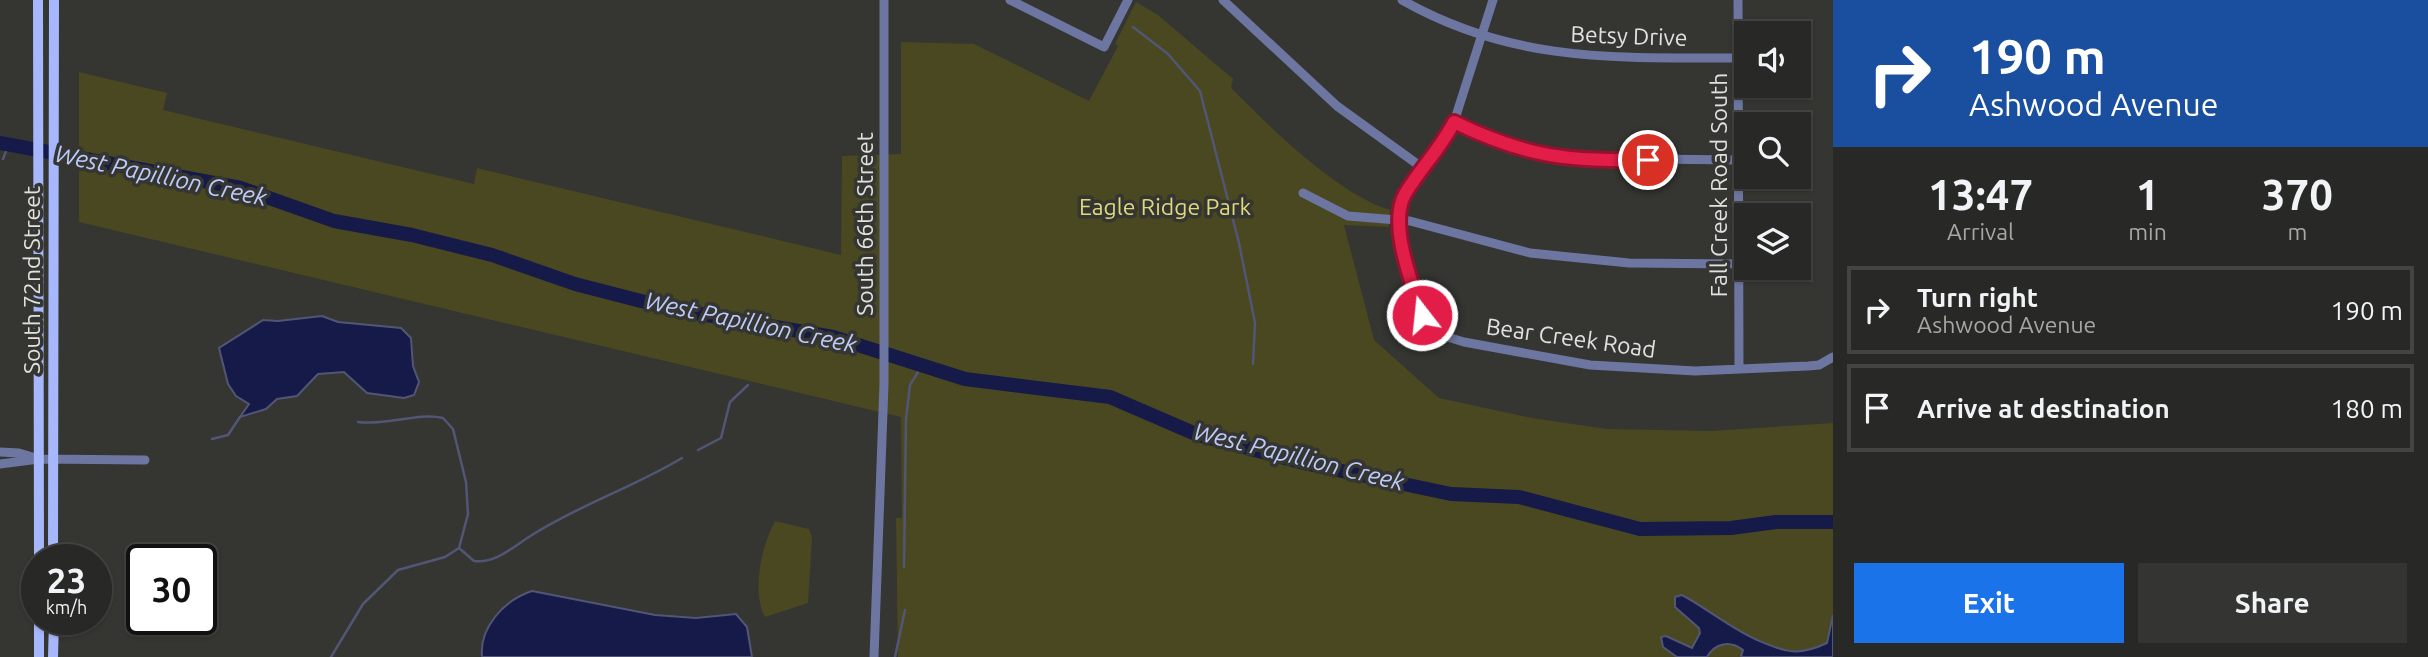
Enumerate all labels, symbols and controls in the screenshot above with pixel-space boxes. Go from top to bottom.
street label: Betsy Drive [1570,21,1688,50]
map controls [1734,21,1811,280]
button: sound [1734,21,1811,98]
icon: right [1854,28,1945,119]
text: 190 m [1969,28,2106,83]
street label: Fall Creek Road South [1706,73,1731,297]
text: Ashwood Avenue [1969,86,2218,122]
button: search [1734,112,1811,189]
pin [1618,130,1678,190]
street label: South 66th Street [852,132,877,316]
water label: West Papillion Creek [53,140,270,211]
icon: arrive [1629,141,1667,179]
text: 13:47 [1928,171,2033,218]
text: 1 [2136,171,2159,218]
text: 370 [2262,171,2333,218]
street label: South 72nd Street [19,186,44,374]
park label: Eagle Ridge Park [1079,194,1251,219]
button: layers [1734,203,1811,280]
text: Arrival [1947,219,2014,244]
text: min [2128,219,2167,244]
text: m [2287,219,2307,244]
position arrow [1385,278,1459,352]
text: Turn right [1917,283,2038,312]
water label: West Papillion Creek [643,287,860,358]
icon: right [1858,291,1896,329]
text: 190 m [2331,296,2403,325]
text: Ashwood Avenue [1917,312,2096,337]
street label: Bear Creek Road [1485,313,1658,362]
icon: arrive [1858,389,1896,427]
text: Arrive at destination [1917,394,2170,423]
text: 180 m [2331,394,2403,423]
water label: West Papillion Creek [1191,417,1408,496]
speed limit sign: 30 [126,544,217,635]
text: 23 [47,560,86,600]
button: Exit [1854,563,2124,643]
button: Share [2138,563,2407,643]
text: km/h [46,597,87,617]

